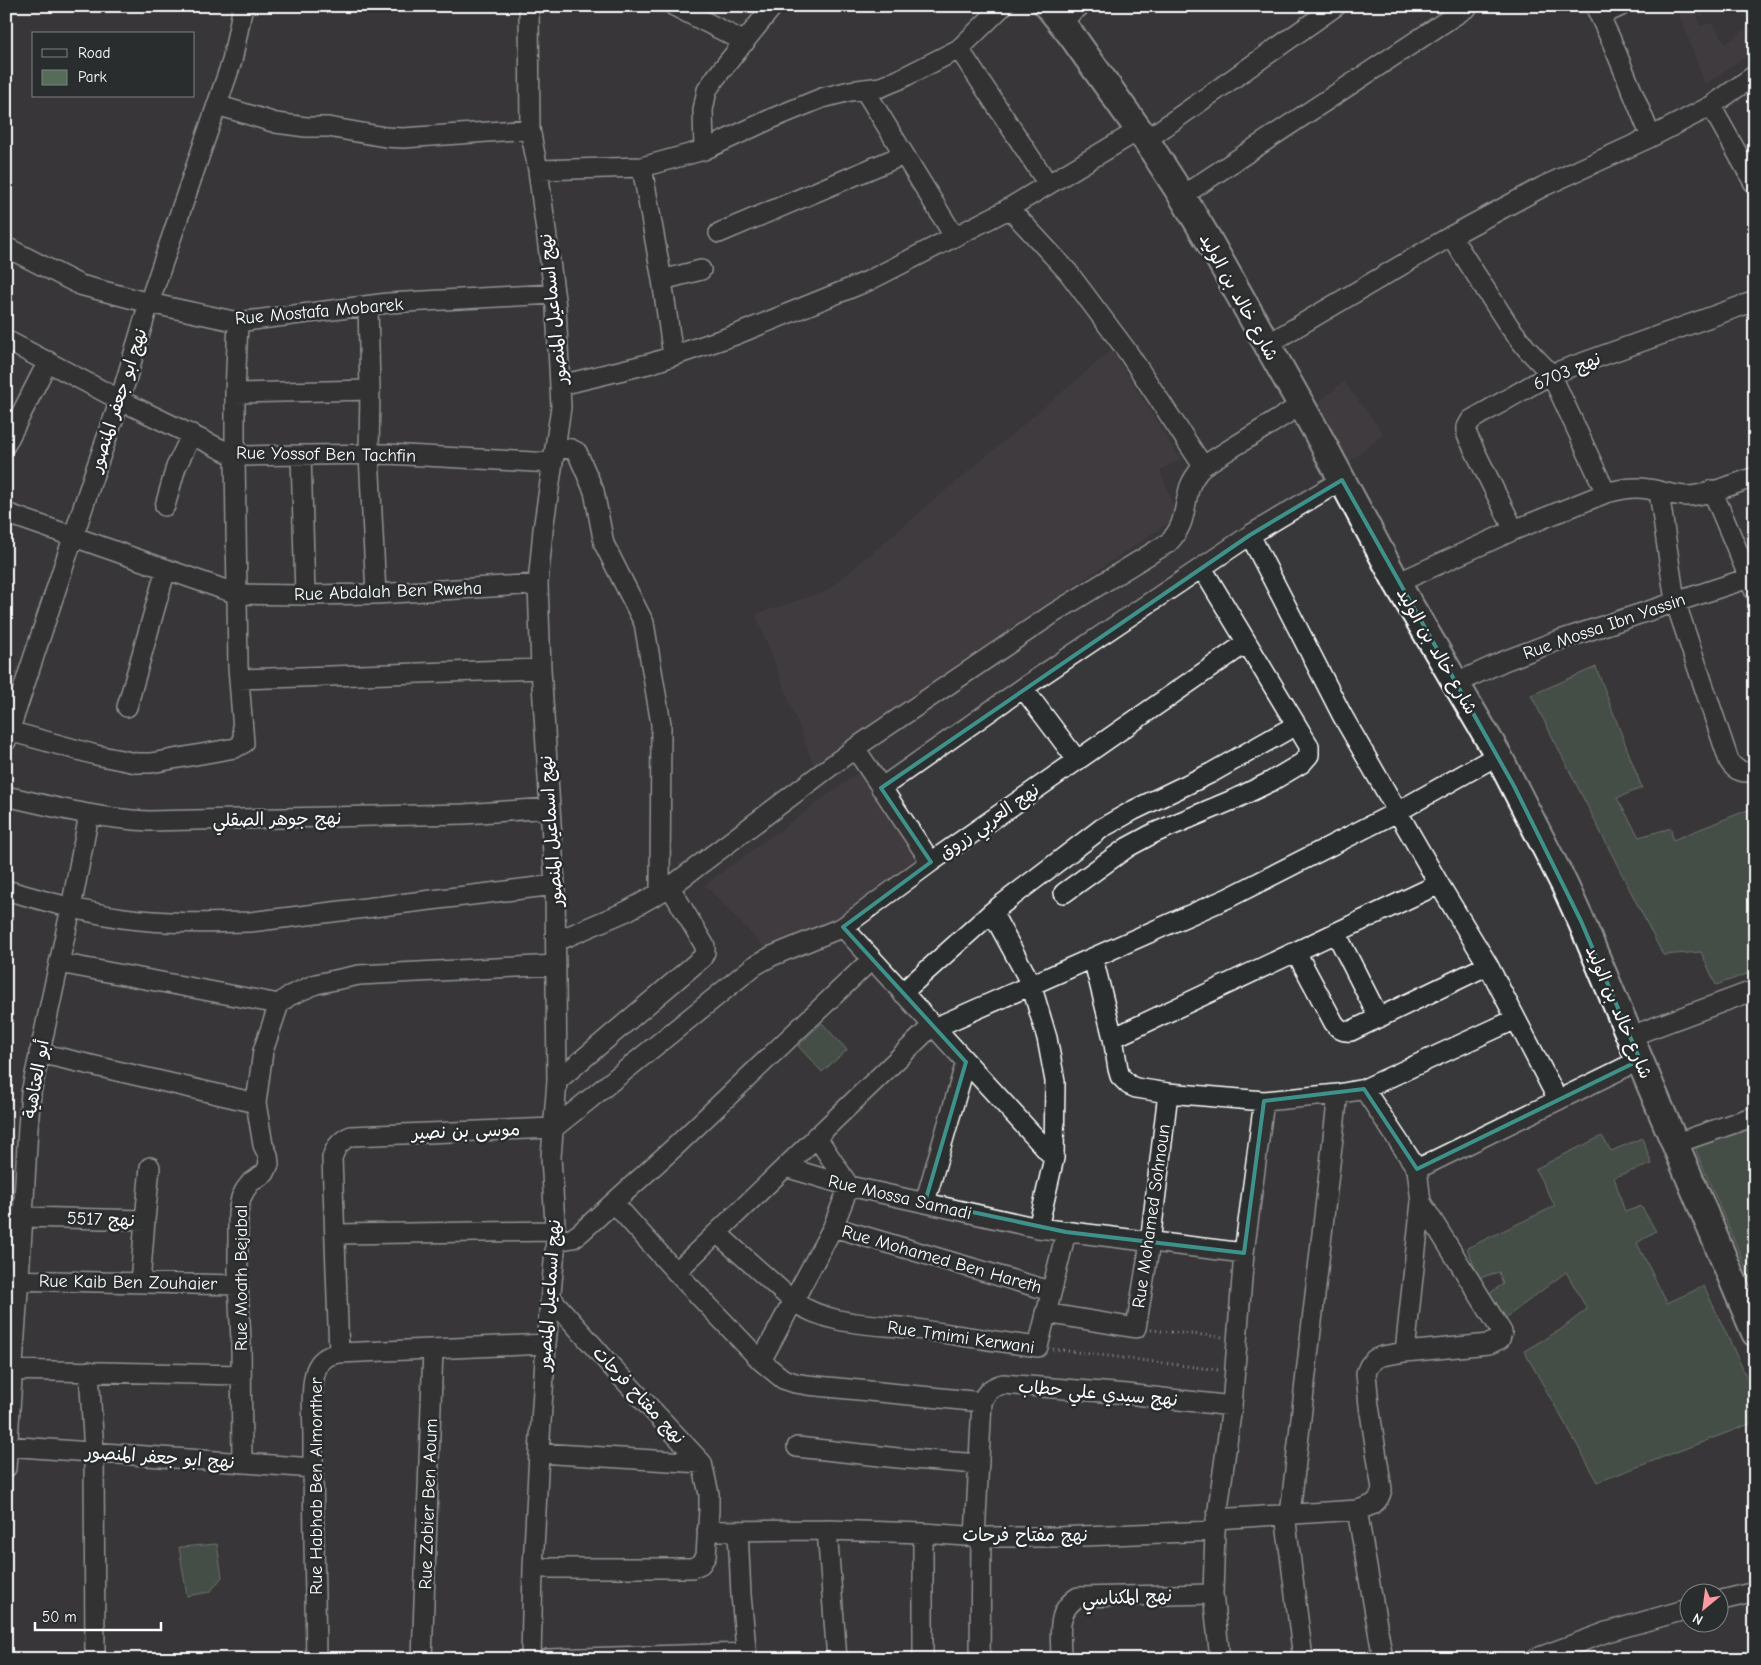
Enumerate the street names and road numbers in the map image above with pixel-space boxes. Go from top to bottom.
street label: شارع خالد بن الوليد [1194,230,1282,365]
street label: نهج اسماعيل المنصور [535,232,573,387]
street label: Rue Mostafa Mobarek [234,294,404,329]
street label: نهج ابو جعفر المنصور [85,326,153,477]
street label: نهج 6703 [1530,348,1604,396]
street label: Rue Yossof Ben Tachfin [236,442,416,467]
street label: Rue Abdalah Ben Rweha [294,578,482,605]
street label: شارع خالد بن الوليد [1391,584,1481,719]
street label: Rue Mossa Ibn Yassin [1520,589,1688,664]
street label: نهج اسماعيل المنصور [536,755,568,909]
street label: نهج العربي زروق [935,779,1046,868]
street label: نهج جوهر الصقلي [212,808,342,836]
street label: شارع خالد بن الوليد [1580,942,1656,1082]
street label: أبو العتاهية [19,1037,54,1120]
street label: موسى بن نصير [409,1119,521,1144]
street label: Rue Mohamed Sohnoun [1128,1123,1175,1309]
street label: Rue Mossa Samadi [826,1171,974,1224]
street label: Rue Moath Bejabal [231,1205,252,1351]
street label: نهج 5517 [67,1208,135,1232]
street label: نهج اسماعيل المنصور [534,1219,566,1373]
street label: Rue Mohamed Ben Hareth [839,1221,1044,1298]
street label: Rue Kaib Ben Zouhaier [39,1270,218,1295]
street label: Rue Tmimi Kerwani [886,1317,1036,1358]
street label: نهج مفتاح فرحات [587,1342,689,1449]
street label: Rue Habhab Ben Almonther [306,1376,327,1595]
street label: نهج سيدي علي حطاب [1017,1376,1179,1416]
street label: Rue Zobier Ben Aoum [415,1418,442,1590]
street label: نهج ابو جعفر المنصور [83,1442,235,1474]
street label: نهج مفتاح فرحات [962,1525,1088,1547]
street label: نهج المكناسي [1081,1585,1173,1615]

